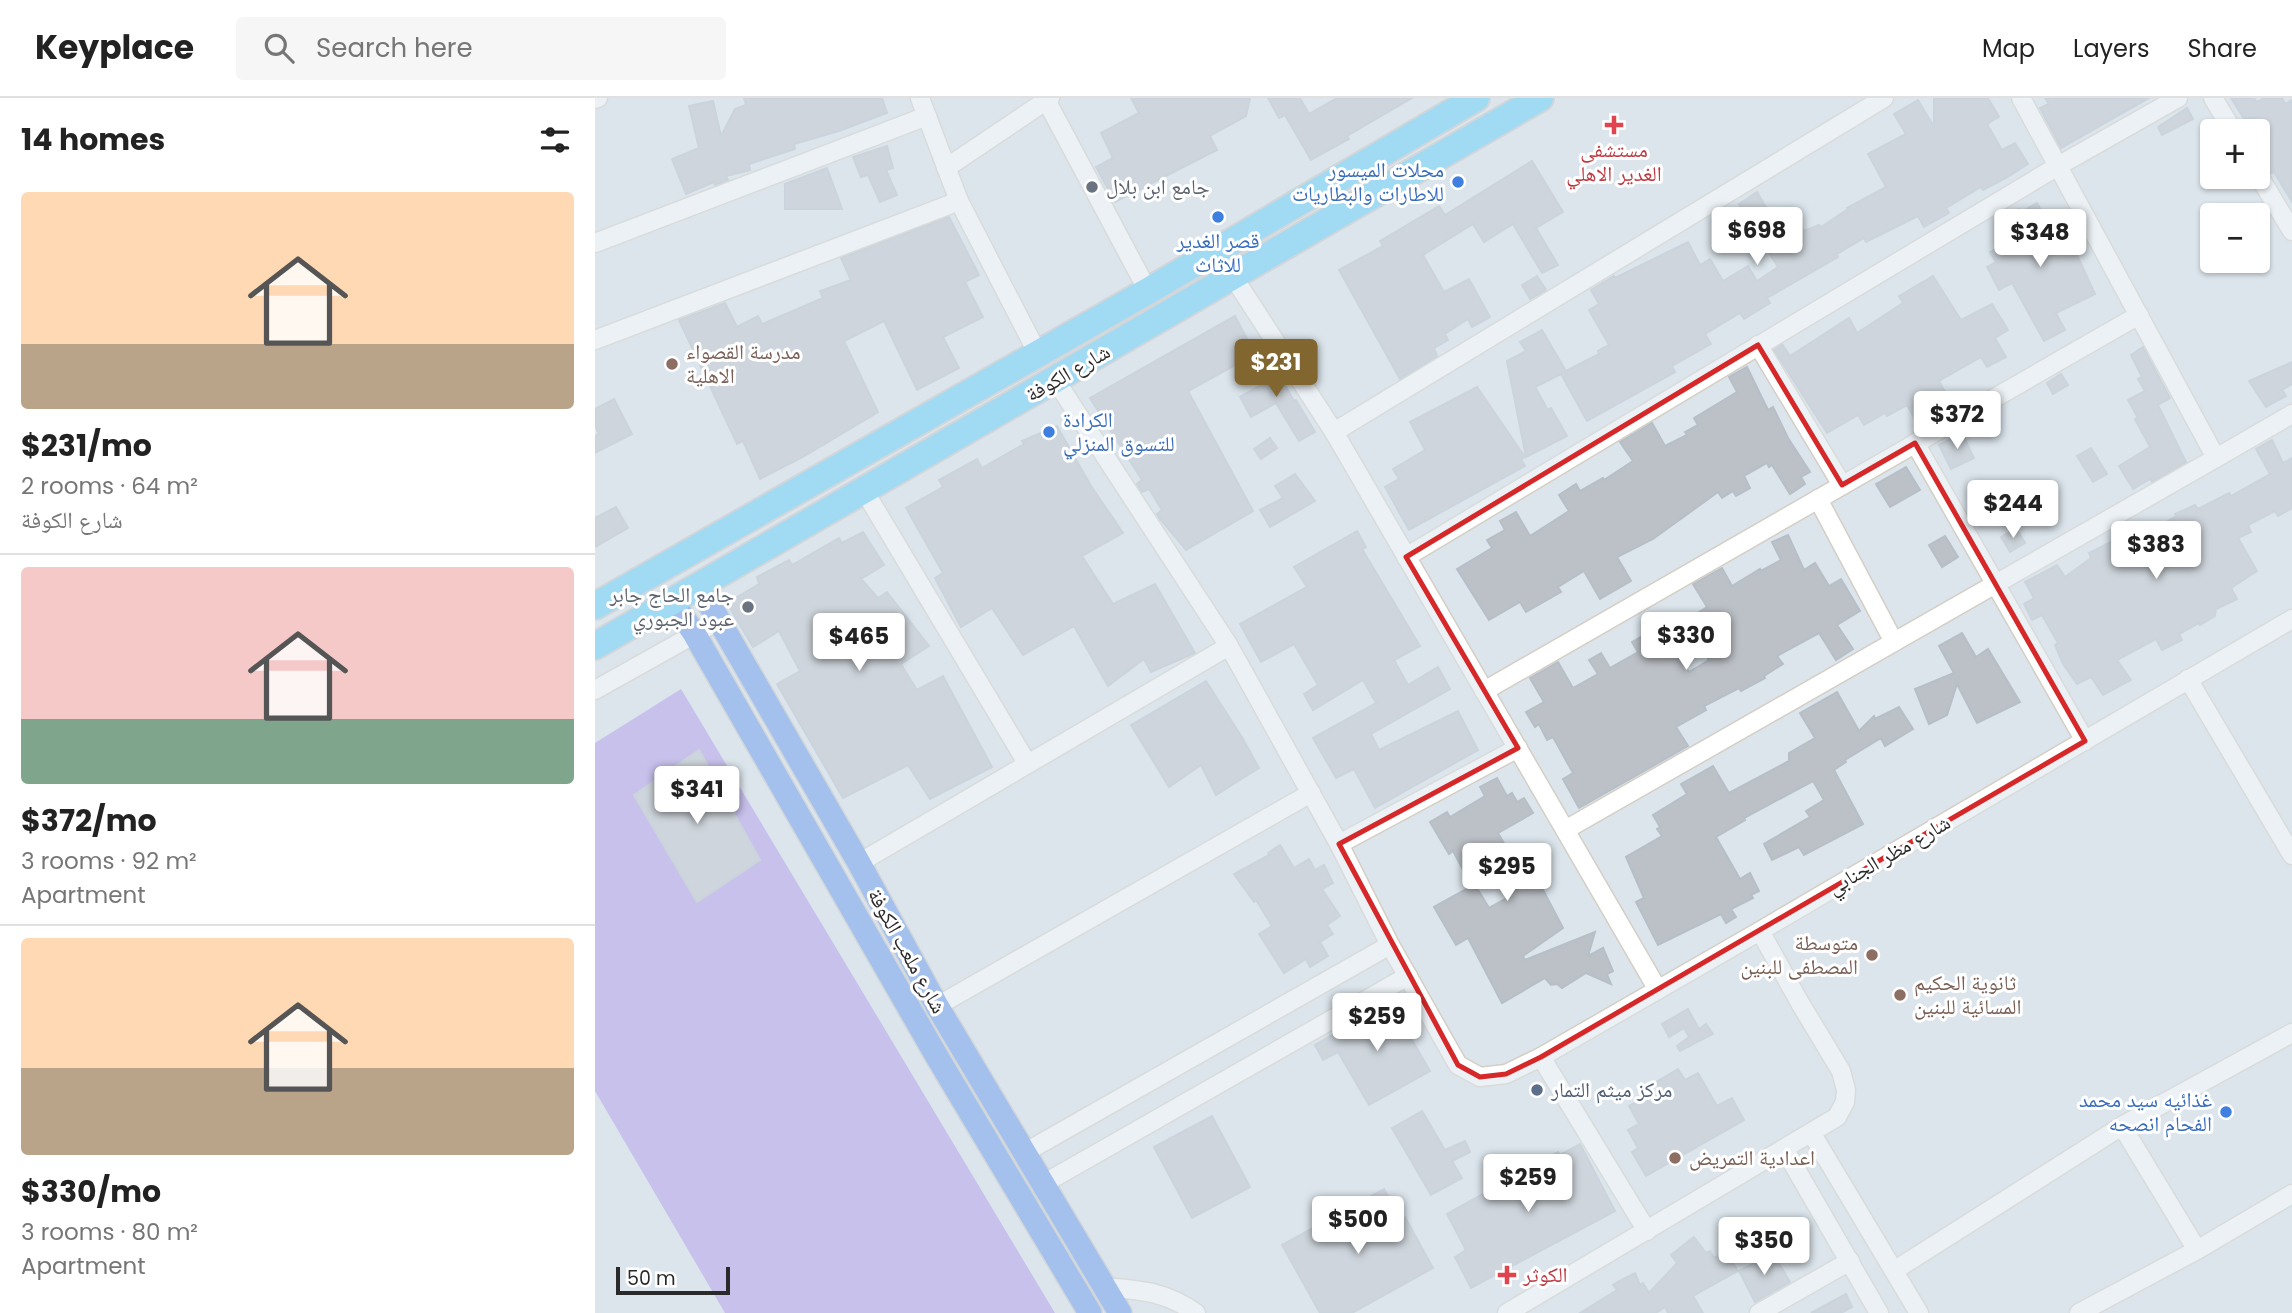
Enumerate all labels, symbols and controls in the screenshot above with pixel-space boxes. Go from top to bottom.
search box [236,17,726,80]
text: Keyplace [35,24,194,71]
icon: search [260,29,298,67]
text: Search here [316,30,473,66]
text: Map [1982,32,2035,65]
text: Layers [2073,32,2149,65]
text: Share [2187,32,2257,65]
marker: مستشفى الغدير الاهلي [1604,115,1624,135]
text: 14 homes [21,118,165,161]
map controls [2200,119,2270,273]
button: + [2200,119,2270,189]
icon: filters [536,121,574,159]
place label: مستشفى الغدير الاهلي [1566,135,1662,190]
place label: محلات الميسور للاطارات والبطاريات [1292,155,1444,208]
place label: جامع ابن بلال [1106,172,1210,201]
marker: محلات الميسور للاطارات والبطاريات [1450,174,1466,190]
marker: جامع ابن بلال [1084,179,1100,195]
button: − [2200,203,2270,273]
pin: $698 [1716,208,1798,267]
marker: قصر الغدير للاثاث [1210,209,1226,225]
pin: $348 [1999,209,2081,269]
text: $698 [1728,214,1786,246]
text: $348 [2010,216,2070,248]
place label: قصر الغدير للاثاث [1175,226,1260,279]
icon: home [235,238,361,364]
place label: مدرسة القصواء الاهلية [686,337,800,390]
street label: شارع الكوفة [1020,337,1115,408]
pin: $231 [1235,340,1317,399]
text: $231 [1251,346,1301,378]
marker: مدرسة القصواء الاهلية [664,356,680,372]
pin: $372 [1916,392,1998,451]
text: $372 [1930,398,1984,430]
place label: الكرادة للتسوق المنزلي [1063,405,1175,460]
text: $231/mo [21,424,152,467]
marker: الكرادة للتسوق المنزلي [1041,424,1057,440]
text: 2 rooms · 64 m² [21,470,198,502]
pin: $244 [1972,480,2054,540]
text: $244 [1983,487,2043,519]
text: شارع الكوفة [21,504,123,536]
pin: $383 [2115,522,2197,581]
text: $383 [2127,528,2185,560]
place label: جامع الحاج جابر عبود الجبوري [608,580,734,635]
marker: جامع الحاج جابر عبود الجبوري [740,599,756,615]
pin: $330 [1645,612,1727,672]
icon: home [235,613,361,739]
pin: $465 [818,614,900,673]
text: $330 [1657,619,1715,651]
text: $465 [829,620,889,652]
pin: $341 [656,766,738,826]
text: $341 [670,773,724,805]
text: $372/mo [21,799,157,842]
street label: شارع مظر الجنابي [1822,808,1957,904]
pin: $295 [1466,844,1548,903]
text: 3 rooms · 92 m² [21,845,197,877]
text: $295 [1478,850,1536,882]
text: Apartment [21,879,146,911]
street label: شارع ملعب الكوفة [861,883,954,1019]
place label: متوسطة المصطفى للبنين [1740,928,1858,981]
marker: متوسطة المصطفى للبنين [1864,947,1880,963]
place label: ثانوية الحكيم المسائية للبنين [1914,968,2022,1021]
icon: home [235,984,361,1110]
marker: ثانوية الحكيم المسائية للبنين [1892,987,1908,1003]
pin: $259 [1336,993,1418,1053]
text: $259 [1348,1000,1406,1032]
place label: مركز ميثم التمار [1550,1075,1672,1104]
marker: مركز ميثم التمار [1529,1082,1545,1098]
place label: غذائيه سيد محمد الفحام انصحه [2079,1085,2212,1138]
marker: غذائيه سيد محمد الفحام انصحه [2218,1104,2234,1120]
place label: اعدادية التمريض [1689,1143,1815,1172]
marker: اعدادية التمريض [1667,1150,1683,1166]
pin: $259 [1487,1154,1569,1214]
text: $259 [1499,1161,1557,1193]
text: $330/mo [21,1170,161,1213]
pin: $500 [1317,1196,1399,1256]
text: $500 [1328,1203,1388,1235]
text: 3 rooms · 80 m² [21,1216,198,1248]
pin: $350 [1723,1218,1805,1277]
text: $350 [1735,1224,1794,1256]
text: Apartment [21,1250,146,1282]
place label: الكوثر [1522,1260,1568,1289]
scale bar [616,1264,730,1296]
text: 50 m [627,1265,676,1292]
marker: الكوثر [1497,1265,1517,1285]

